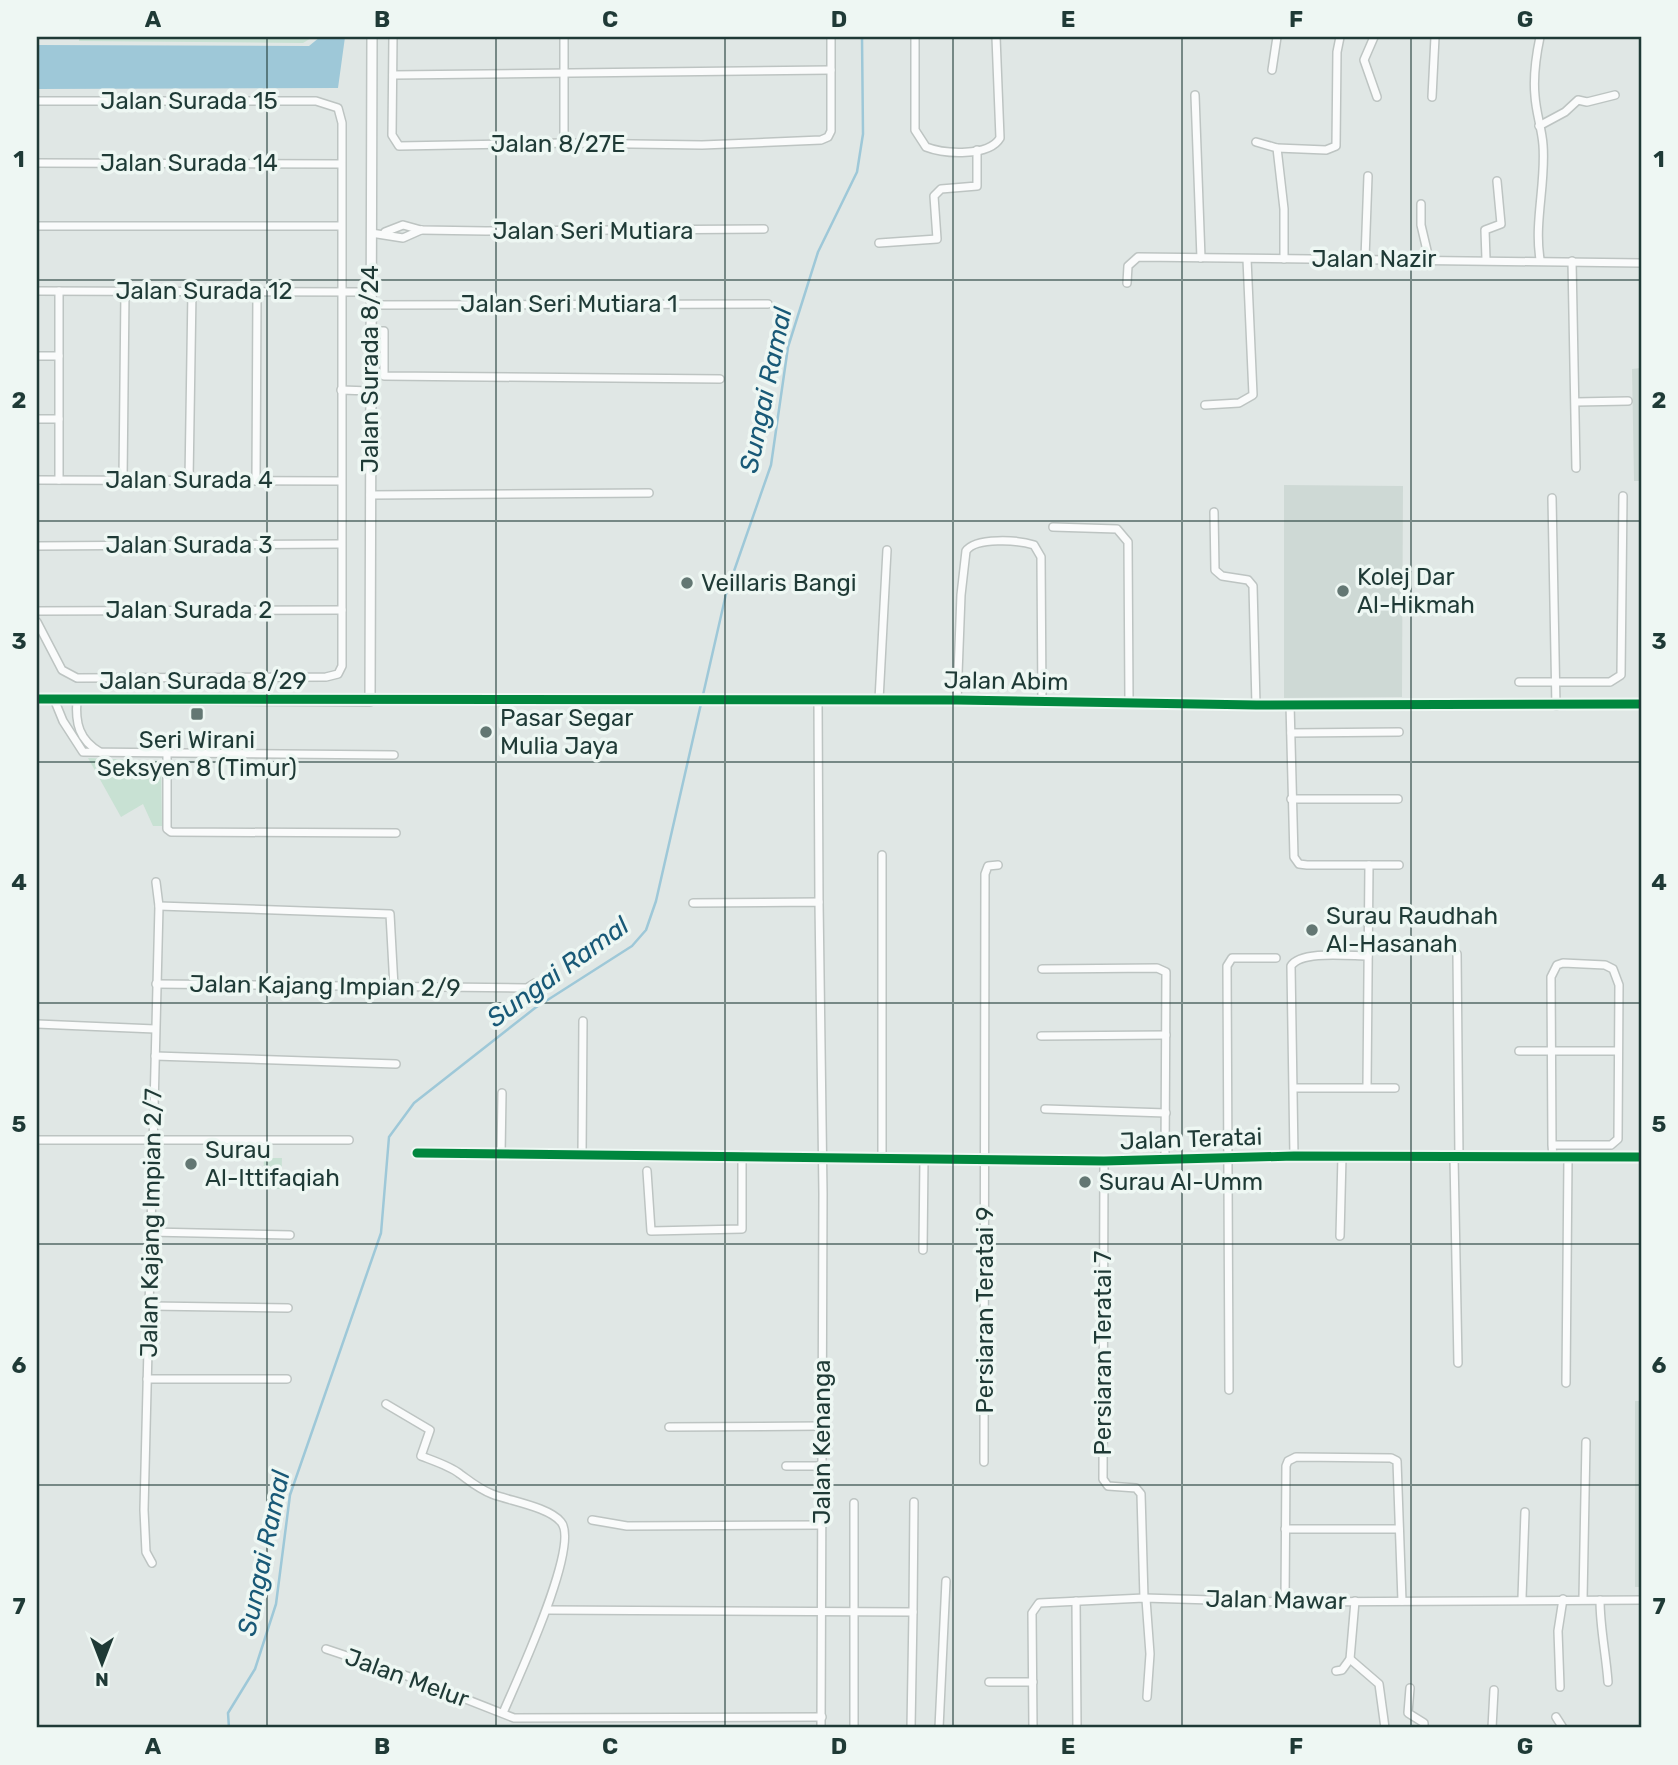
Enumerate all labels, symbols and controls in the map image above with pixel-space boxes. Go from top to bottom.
text: A [145,5,162,33]
text: B [374,5,390,33]
text: C [602,5,618,33]
text: D [831,5,847,33]
text: E [1061,5,1075,33]
text: F [1289,5,1303,33]
text: G [1517,5,1533,33]
street label: Jalan Surada 15 [100,87,278,115]
street label: Jalan 8/27E [490,130,626,158]
text: 1 [13,145,25,173]
text: 1 [1653,145,1665,173]
street label: Jalan Surada 14 [100,149,278,177]
street label: Jalan Seri Mutiara [492,217,694,245]
street label: Jalan Nazir [1312,245,1436,273]
street label: Jalan Surada 8/24 [356,265,384,473]
street label: Jalan Surada 12 [115,277,293,305]
street label: Jalan Seri Mutiara 1 [460,290,678,318]
water label: Sungai Ramal [733,304,799,475]
text: 2 [12,386,26,414]
text: 2 [1652,386,1666,414]
street label: Jalan Surada 4 [105,466,273,494]
street label: Jalan Surada 3 [105,531,273,559]
place label: Kolej Dar Al-Hikmah [1357,563,1475,619]
place label: Veillaris Bangi [701,569,857,597]
marker: Veillaris Bangi [679,575,695,591]
marker: Kolej Dar Al-Hikmah [1335,583,1351,599]
street label: Jalan Surada 2 [106,596,272,624]
text: 3 [11,627,27,655]
text: 3 [1651,627,1667,655]
street label: Jalan Abim [943,666,1069,696]
street label: Jalan Surada 8/29 [99,667,307,695]
place label: Pasar Segar Mulia Jaya [500,704,633,760]
marker: Seri Wirani Seksyen 8 (Timur) [189,706,205,722]
marker: Pasar Segar Mulia Jaya [478,724,494,740]
place label: Seri Wirani Seksyen 8 (Timur) [97,726,297,782]
text: 4 [11,868,27,896]
text: 4 [1651,868,1667,896]
place label: Surau Raudhah Al-Hasanah [1326,902,1498,958]
water label: Sungai Ramal [481,910,636,1034]
marker: Surau Raudhah Al-Hasanah [1304,922,1320,938]
street label: Jalan Kajang Impian 2/9 [189,970,461,1002]
street label: Jalan Kajang Impian 2/7 [135,1088,167,1358]
text: 5 [12,1110,27,1138]
text: 5 [1652,1110,1667,1138]
street label: Jalan Teratai [1119,1123,1263,1155]
place label: Surau Al-Ittifaqiah [205,1136,340,1192]
marker: Surau Al-Ittifaqiah [183,1156,199,1172]
place label: Surau Al-Umm [1099,1168,1263,1196]
marker: Surau Al-Umm [1077,1174,1093,1190]
street label: Persiaran Teratai 9 [971,1207,999,1413]
street label: Persiaran Teratai 7 [1089,1251,1117,1455]
text: 6 [12,1351,27,1379]
text: 6 [1652,1351,1667,1379]
street label: Jalan Kenanga [808,1360,836,1524]
water label: Sungai Ramal [231,1467,297,1638]
street label: Jalan Mawar [1205,1585,1347,1615]
text: 7 [12,1592,26,1620]
text: 7 [1652,1592,1666,1620]
north arrow [66,1628,136,1698]
street label: Jalan Melur [341,1643,473,1713]
text: N [95,1668,109,1691]
text: A [145,1732,162,1760]
text: B [374,1732,390,1760]
text: C [602,1732,618,1760]
text: D [831,1732,847,1760]
text: E [1061,1732,1075,1760]
text: F [1289,1732,1303,1760]
text: G [1517,1732,1533,1760]

